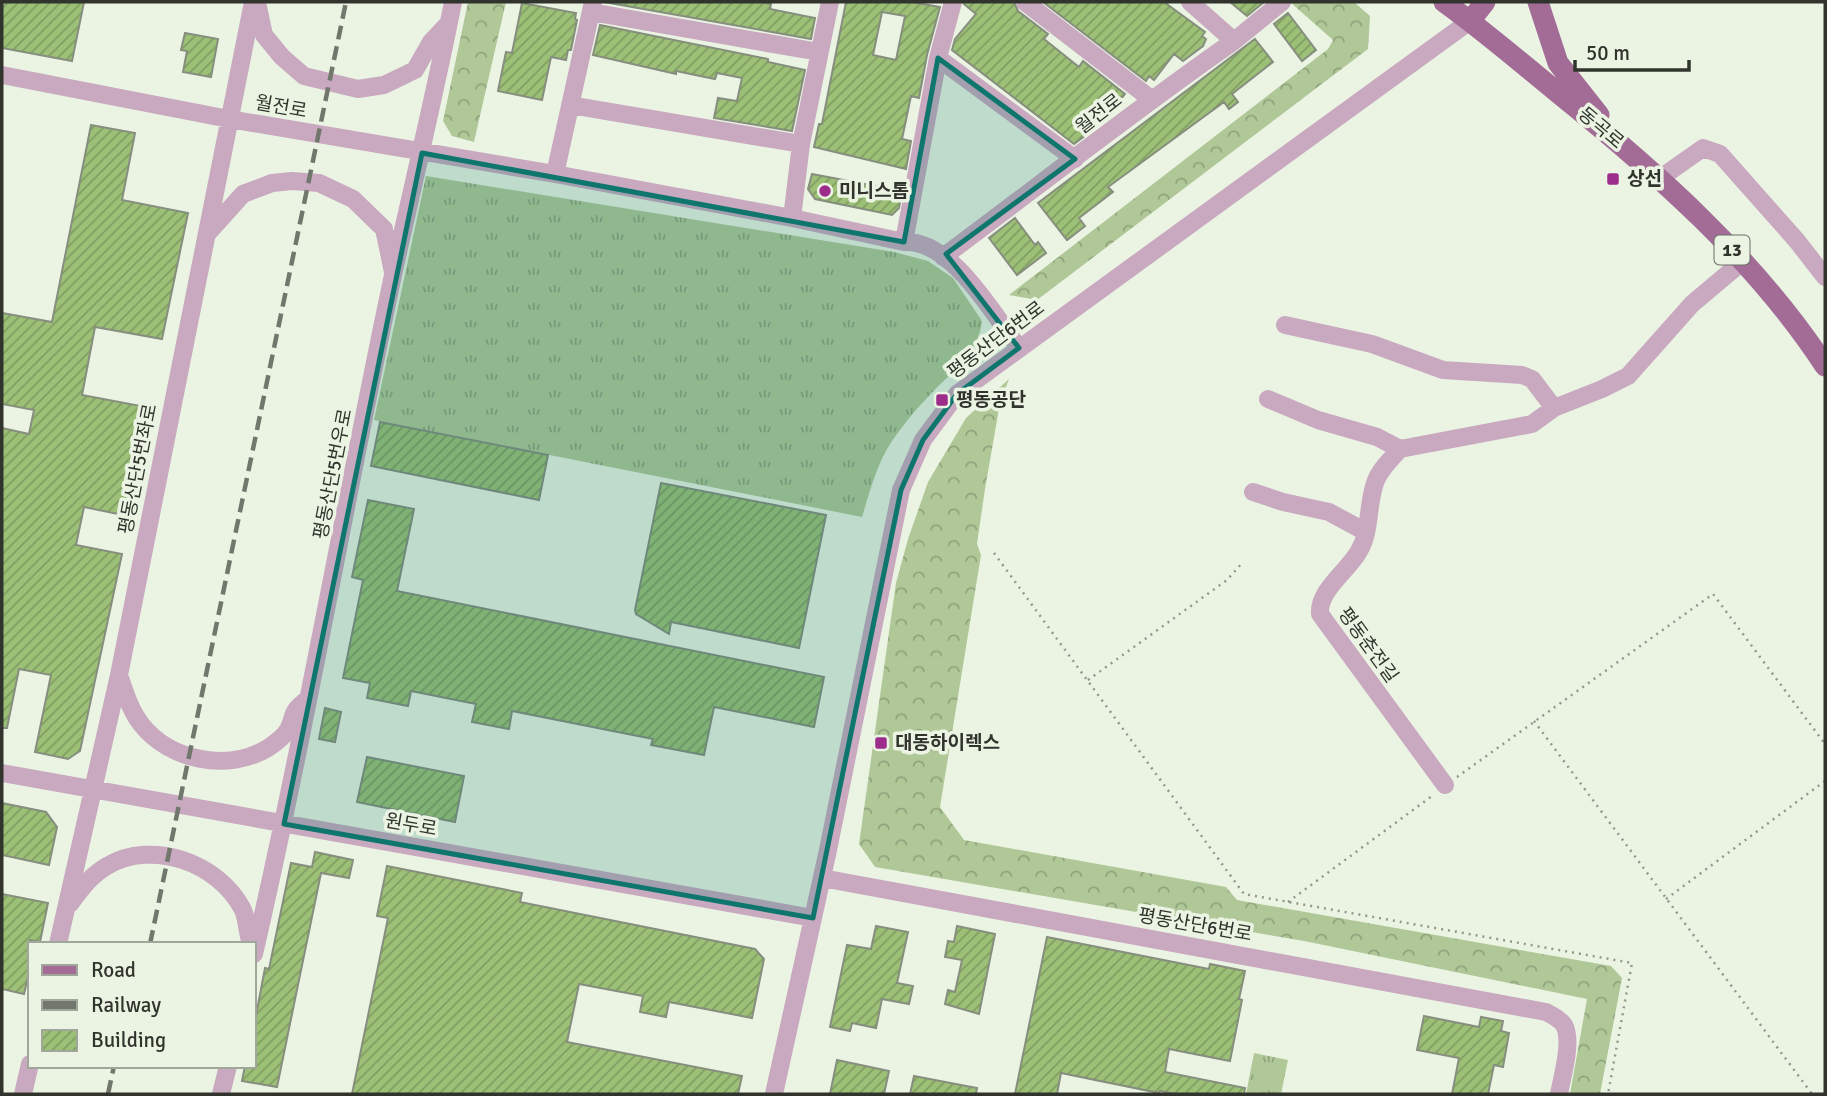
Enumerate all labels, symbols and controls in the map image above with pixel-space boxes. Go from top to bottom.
scale bar [1575,28,1689,72]
text: 50 m [1586,40,1630,66]
street label: 월전로 [1071,88,1127,140]
street label: 월전로 [253,91,309,123]
street label: 동곡로 [1573,102,1629,154]
place label: 상선 [1627,167,1662,191]
marker: 상선 [1605,171,1621,187]
place label: 미니스톱 [839,179,909,203]
marker: 미니스톱 [817,183,833,199]
road number: 13 [1714,236,1750,264]
street label: 평동산단6번로 [943,296,1049,384]
place label: 평동공단 [956,388,1026,412]
marker: 평동공단 [934,392,950,408]
street label: 평동산단5번좌로 [114,402,162,536]
street label: 평동산단5번우로 [309,407,357,541]
street label: 평동춘전길 [1333,603,1403,687]
place label: 대동하이렉스 [895,731,1000,755]
marker: 대동하이렉스 [873,735,889,751]
street label: 원두로 [383,809,439,841]
street label: 평동산단6번로 [1136,903,1254,947]
legend [28,942,256,1068]
text: Road [91,957,136,983]
text: Railway [91,992,161,1018]
text: Building [91,1027,166,1053]

